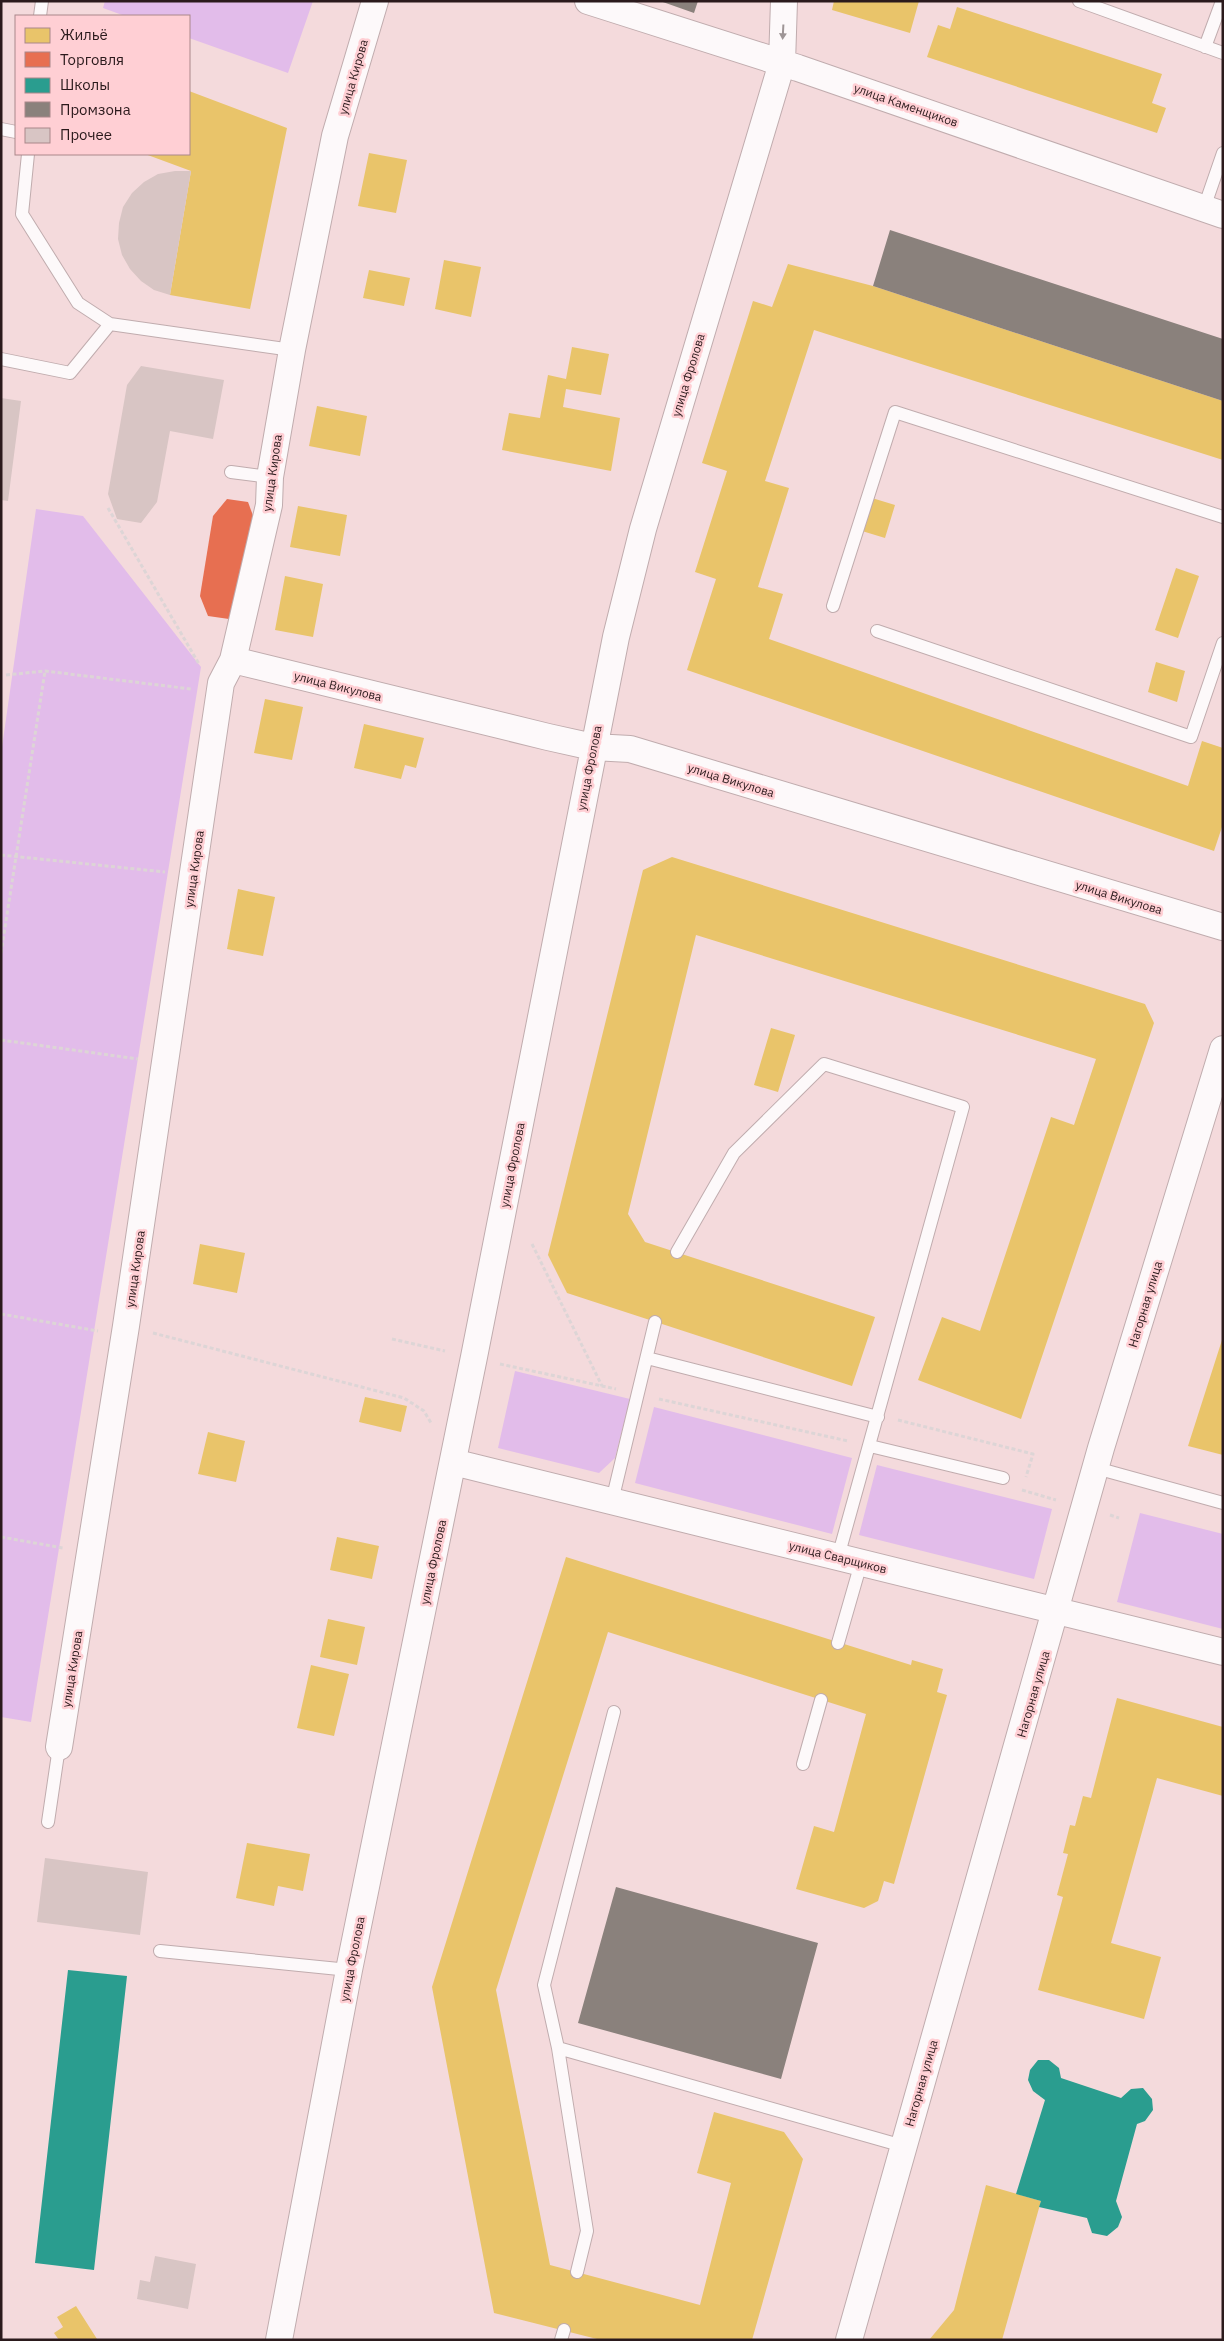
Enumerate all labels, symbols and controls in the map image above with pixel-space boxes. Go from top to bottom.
legend [15,15,190,155]
one-way arrow [779,24,787,40]
text: Жильё [60,25,108,44]
street label: улица Кирова [335,37,371,116]
text: Торговля [60,50,124,69]
text: Школы [60,75,110,94]
street label: улица Каменщиков [852,80,960,130]
text: Промзона [60,100,131,119]
text: Прочее [60,125,112,144]
street label: улица Фролова [668,331,708,419]
street label: улица Кирова [259,433,285,513]
street label: улица Викулова [293,668,384,704]
street label: улица Фролова [573,724,605,812]
street label: улица Викулова [686,760,777,800]
street label: улица Кирова [181,829,207,909]
street label: улица Викулова [1074,877,1165,917]
street label: улица Фролова [496,1121,528,1209]
street label: улица Кирова [122,1229,148,1309]
street label: Нагорная улица [1125,1258,1165,1349]
street label: улица Фролова [417,1518,449,1606]
street label: улица Сварщиков [788,1538,888,1576]
street label: улица Кирова [59,1629,86,1709]
street label: Нагорная улица [1013,1648,1053,1739]
street label: улица Фролова [336,1915,368,2003]
street label: Нагорная улица [901,2037,941,2128]

